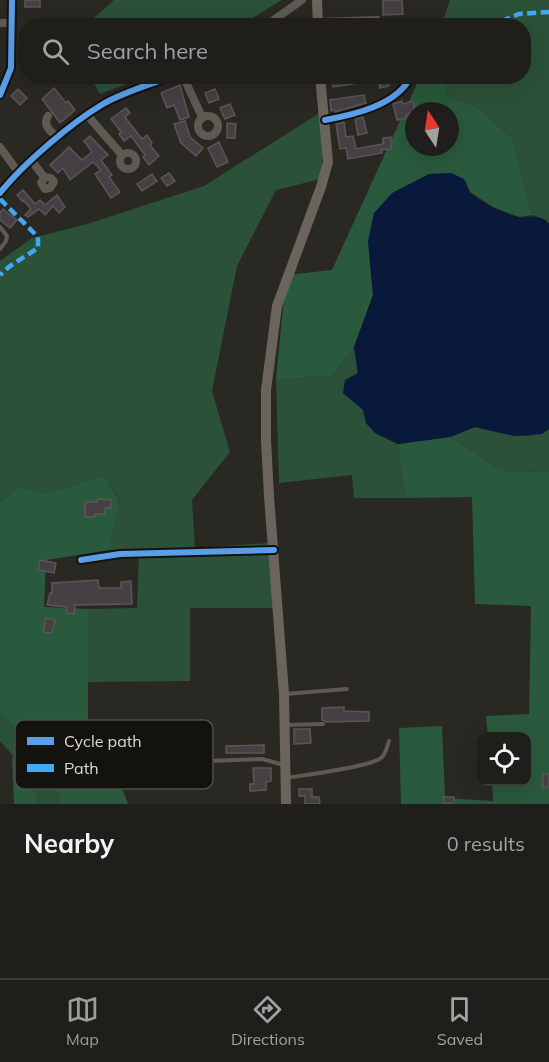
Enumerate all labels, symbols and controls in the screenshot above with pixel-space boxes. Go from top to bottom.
search box [18,18,531,84]
icon: search [39,35,72,68]
text: Search here [87,37,208,65]
north arrow [405,102,459,156]
legend [15,720,213,789]
text: Cycle path [64,731,142,751]
map controls [477,732,531,786]
button: locate [477,732,531,786]
text: Path [64,758,99,778]
text: Nearby [24,827,114,860]
text: 0 results [447,831,525,856]
tab: Map [66,993,99,1049]
tab: Directions [231,993,305,1049]
tab: Saved [437,993,483,1049]

